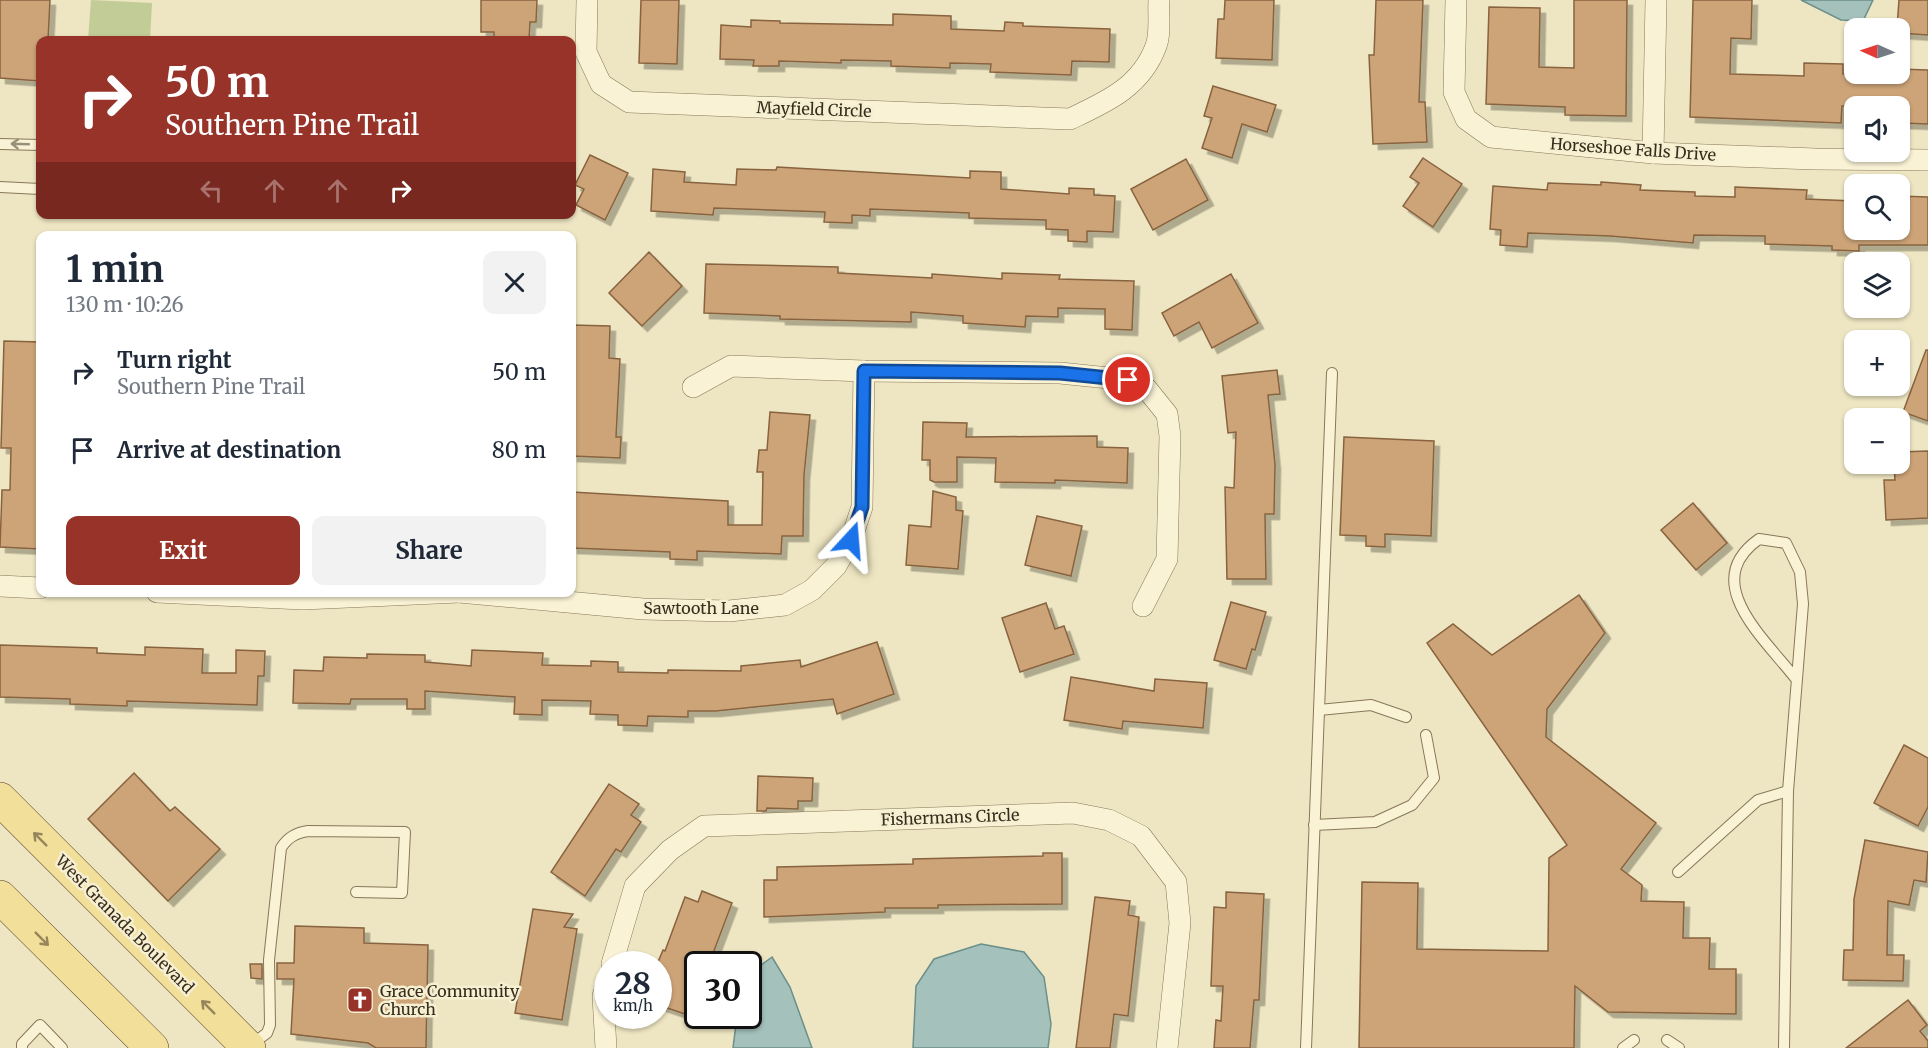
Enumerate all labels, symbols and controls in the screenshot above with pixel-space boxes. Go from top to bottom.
north arrow [1844,18,1910,84]
map controls [1844,18,1910,474]
text: 50 m [165,56,269,108]
icon: right [66,60,144,138]
button: sound [1844,96,1910,162]
street label: Mayfield Circle [756,97,872,121]
text: Southern Pine Trail [165,108,419,142]
street label: Horseshoe Falls Drive [1549,133,1717,165]
one-way arrow [11,139,31,150]
icon: left [195,174,228,207]
icon: ahead [258,174,291,207]
icon: ahead [321,174,354,207]
icon: right [384,174,417,207]
button: search [1844,174,1910,240]
text: 1 min [66,247,164,292]
button: close [483,251,546,314]
button: layers [1844,252,1910,318]
text: 130 m · 10:26 [66,292,184,317]
button: + [1844,330,1910,396]
text: Turn right [117,346,231,374]
pin [1102,354,1153,405]
icon: right [66,356,99,389]
text: 50 m [492,358,546,386]
icon: arrive [1111,363,1144,396]
text: Southern Pine Trail [117,374,305,399]
button: − [1844,408,1910,474]
icon: arrive [66,434,99,467]
text: Arrive at destination [117,436,341,464]
text: 80 m [492,436,546,464]
position arrow [819,508,883,572]
button: Exit [66,516,300,585]
button: Share [312,516,546,585]
street label: Sawtooth Lane [643,598,759,618]
street label: Fishermans Circle [880,805,1020,829]
one-way arrow [33,832,48,847]
street label: West Granada Boulevard [51,850,199,998]
one-way arrow [34,931,49,946]
speed limit sign: 30 [684,951,762,1029]
text: 28 [615,964,651,1002]
place label: Grace Community Church [380,981,520,1019]
church icon: Grace Community Church [345,985,375,1015]
text: km/h [613,996,653,1015]
one-way arrow [201,999,215,1014]

